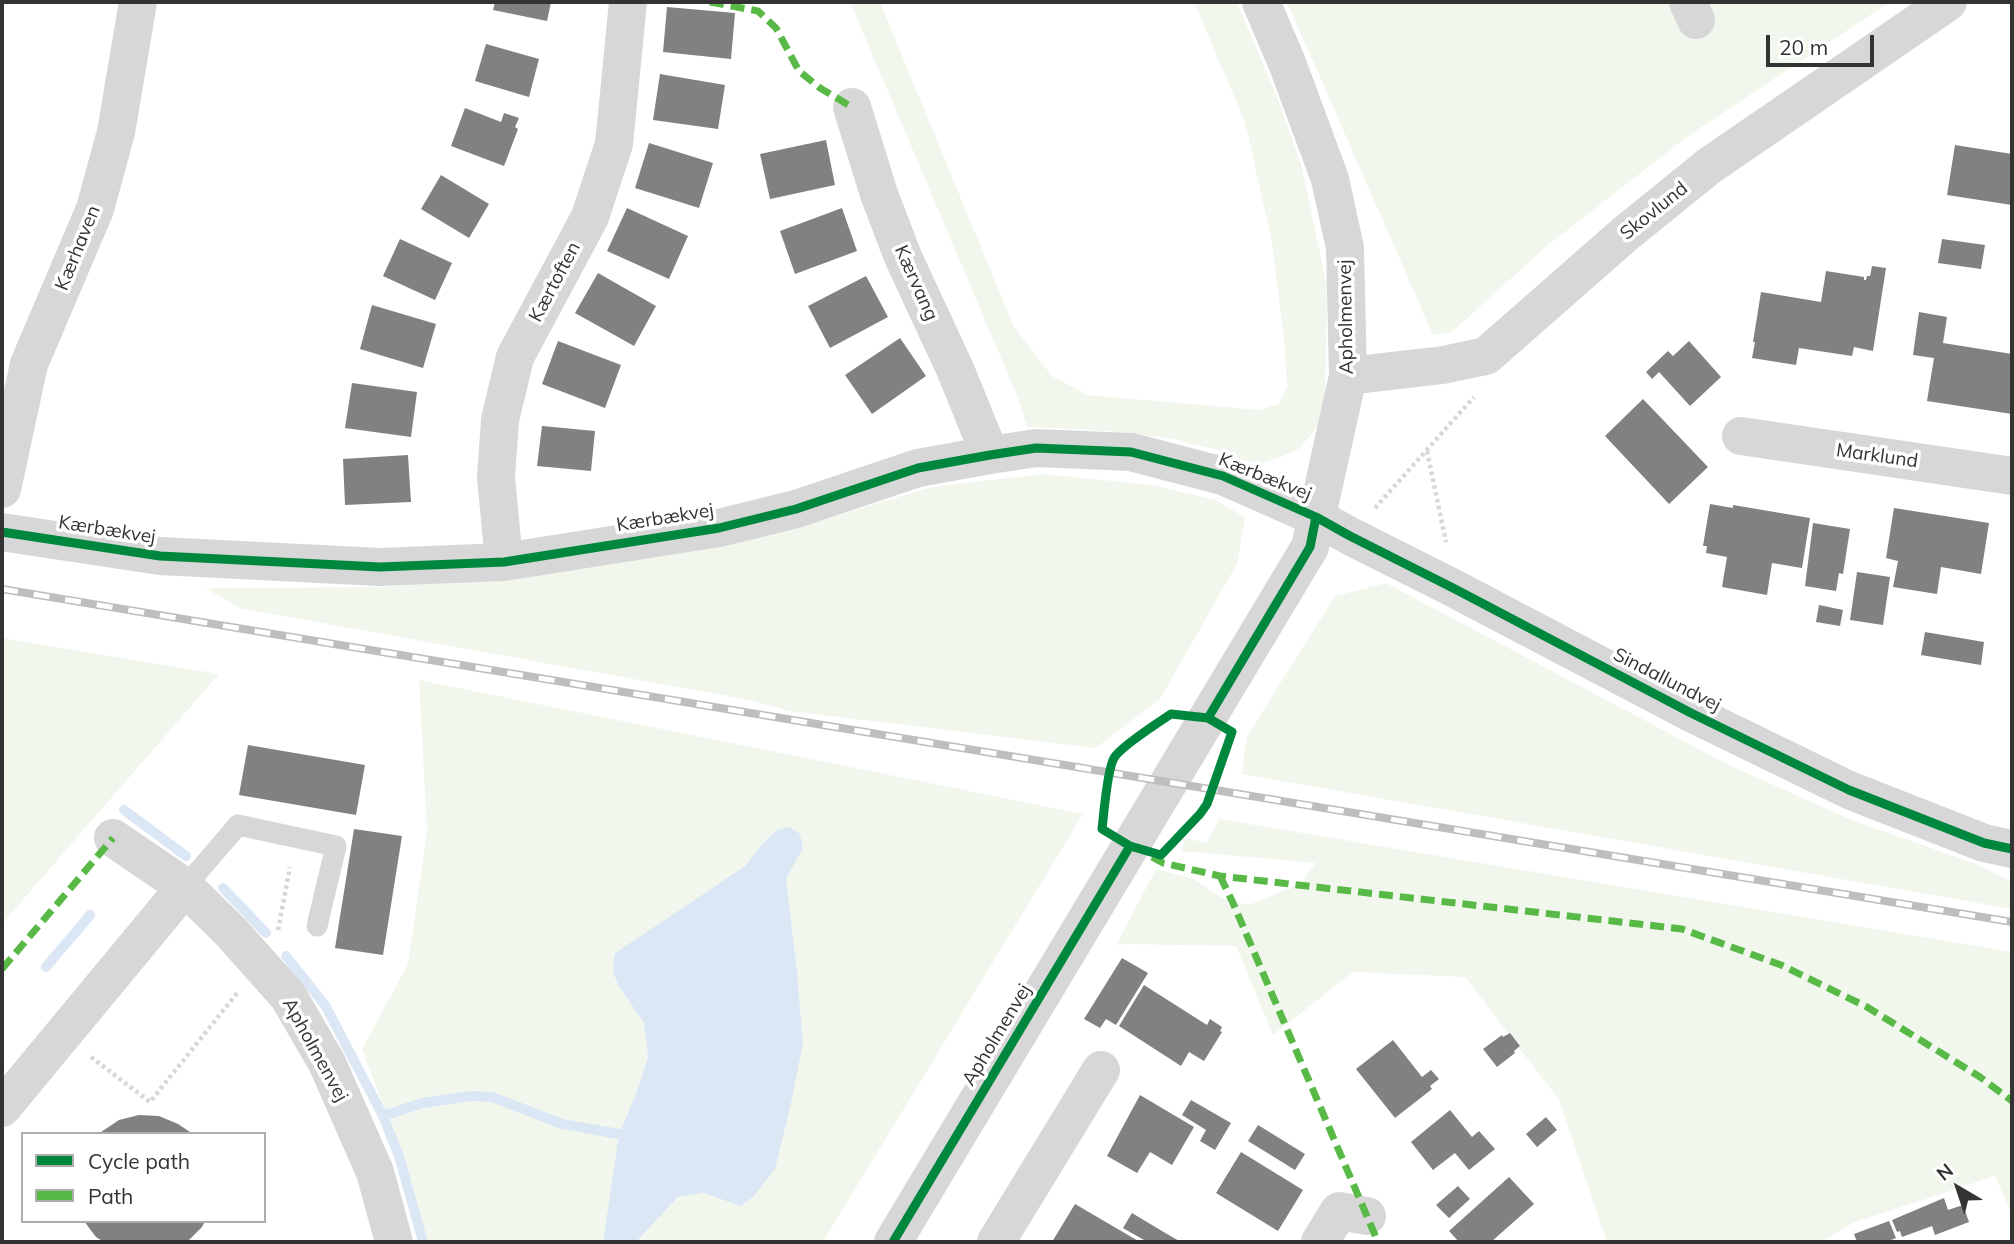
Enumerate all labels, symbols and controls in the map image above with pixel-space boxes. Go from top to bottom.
scale bar [1769,21,1878,65]
text: 20 m [1779,34,1828,60]
street label: Skovlund [1616,177,1692,245]
street label: Kærhaven [51,202,105,294]
street label: Kærtoften [524,238,586,326]
street label: Kærvang [889,242,943,324]
street label: Apholmenvej [1334,259,1358,375]
street label: Marklund [1835,439,1919,473]
street label: Kærbækvej [1215,448,1315,506]
street label: Kærbækvej [615,499,715,537]
street label: Kærbækvej [57,511,157,549]
street label: Sindallundvej [1609,643,1725,717]
street label: Apholmenvej [958,980,1036,1090]
street label: Apholmenvej [277,994,353,1106]
legend [21,1132,266,1223]
text: Cycle path [88,1148,190,1174]
north arrow [1923,1153,1993,1223]
text: N [1932,1158,1958,1186]
text: Path [88,1183,133,1209]

